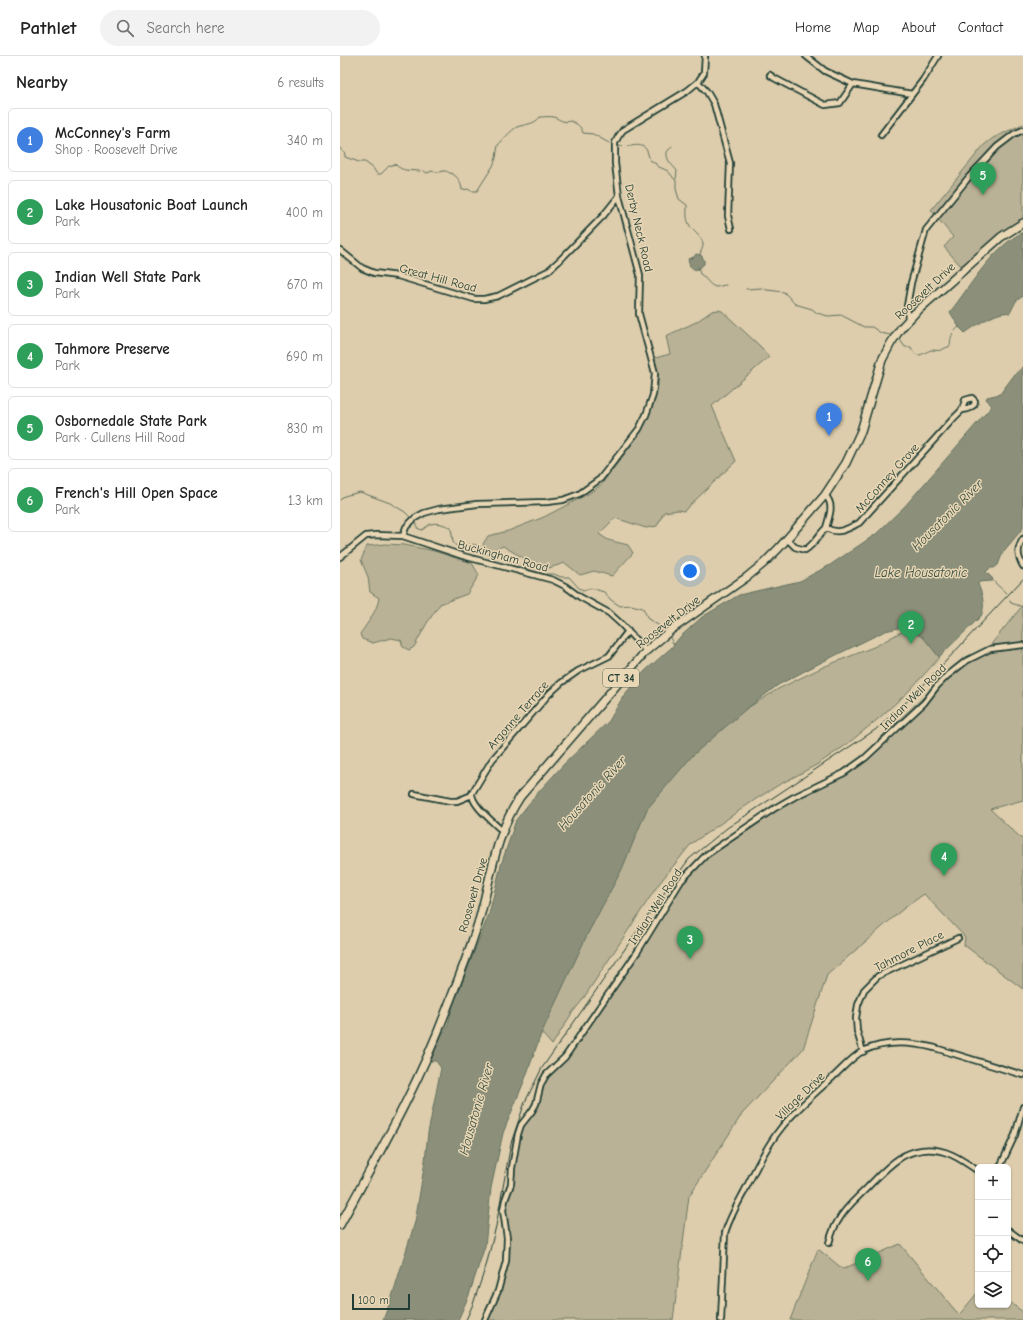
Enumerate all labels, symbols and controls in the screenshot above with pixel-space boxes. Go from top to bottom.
search box [100,10,380,46]
text: Pathlet [20,17,76,39]
icon: search [114,17,136,39]
text: Search here [146,19,225,37]
text: Home [795,19,831,36]
text: Map [853,19,879,36]
text: About [901,19,936,36]
text: Contact [958,19,1003,36]
text: Nearby [16,73,67,92]
text: 6 results [277,75,324,90]
text: McConney's Farm [55,124,171,142]
text: 1 [27,133,33,148]
text: 340 m [287,133,323,148]
text: Shop · Roosevelt Drive [55,142,178,157]
pin: 5 [970,162,996,195]
street label: Derby Neck Road [622,183,656,273]
text: Lake Housatonic Boat Launch [55,196,248,214]
text: 2 [27,205,33,220]
text: 400 m [286,205,323,220]
text: Park [55,214,80,229]
street label: Roosevelt Drive [892,260,958,322]
street label: Great Hill Road [398,261,478,295]
text: Indian Well State Park [55,268,200,286]
text: 3 [27,277,33,292]
text: 670 m [287,277,323,292]
text: Park [55,286,80,301]
text: Tahmore Preserve [55,340,170,358]
text: 4 [27,349,33,364]
text: 690 m [286,349,323,364]
text: Park [55,358,80,373]
pin: 1 [816,403,842,436]
text: Osbornedale State Park [55,412,207,430]
text: 5 [27,421,33,436]
text: 830 m [287,421,323,436]
text: Park · Cullens Hill Road [55,430,185,445]
street label: McConney Grove [852,440,922,516]
water label: Housatonic River [908,476,986,554]
text: French's Hill Open Space [55,484,218,502]
text: 6 [27,493,33,508]
text: 1.3 km [288,493,323,508]
text: Park [55,502,80,517]
street label: Buckingham Road [456,537,550,575]
your location [680,561,700,581]
water label: Lake Housatonic [875,565,967,580]
street label: Roosevelt Drive [633,593,703,651]
pin: 2 [898,611,924,644]
street label: Indian Well Road [877,661,949,733]
road number: CT 34 [603,669,639,687]
street label: Argonne Terrace [485,678,551,752]
water label: Housatonic River [555,752,630,833]
pin: 4 [931,843,957,876]
street label: Roosevelt Drive [456,856,490,934]
street label: Indian Well Road [625,866,685,948]
pin: 3 [677,926,703,959]
street label: Tahmore Place [872,928,946,974]
water label: Housatonic River [456,1061,496,1156]
street label: Village Drive [773,1069,827,1123]
map controls [975,1164,1011,1308]
button: + [975,1164,1011,1200]
button: − [975,1200,1011,1236]
button: locate [975,1236,1011,1272]
pin: 6 [855,1248,881,1281]
button: layers [975,1272,1011,1308]
scale bar [352,1292,410,1311]
text: 100 m [358,1294,389,1307]

